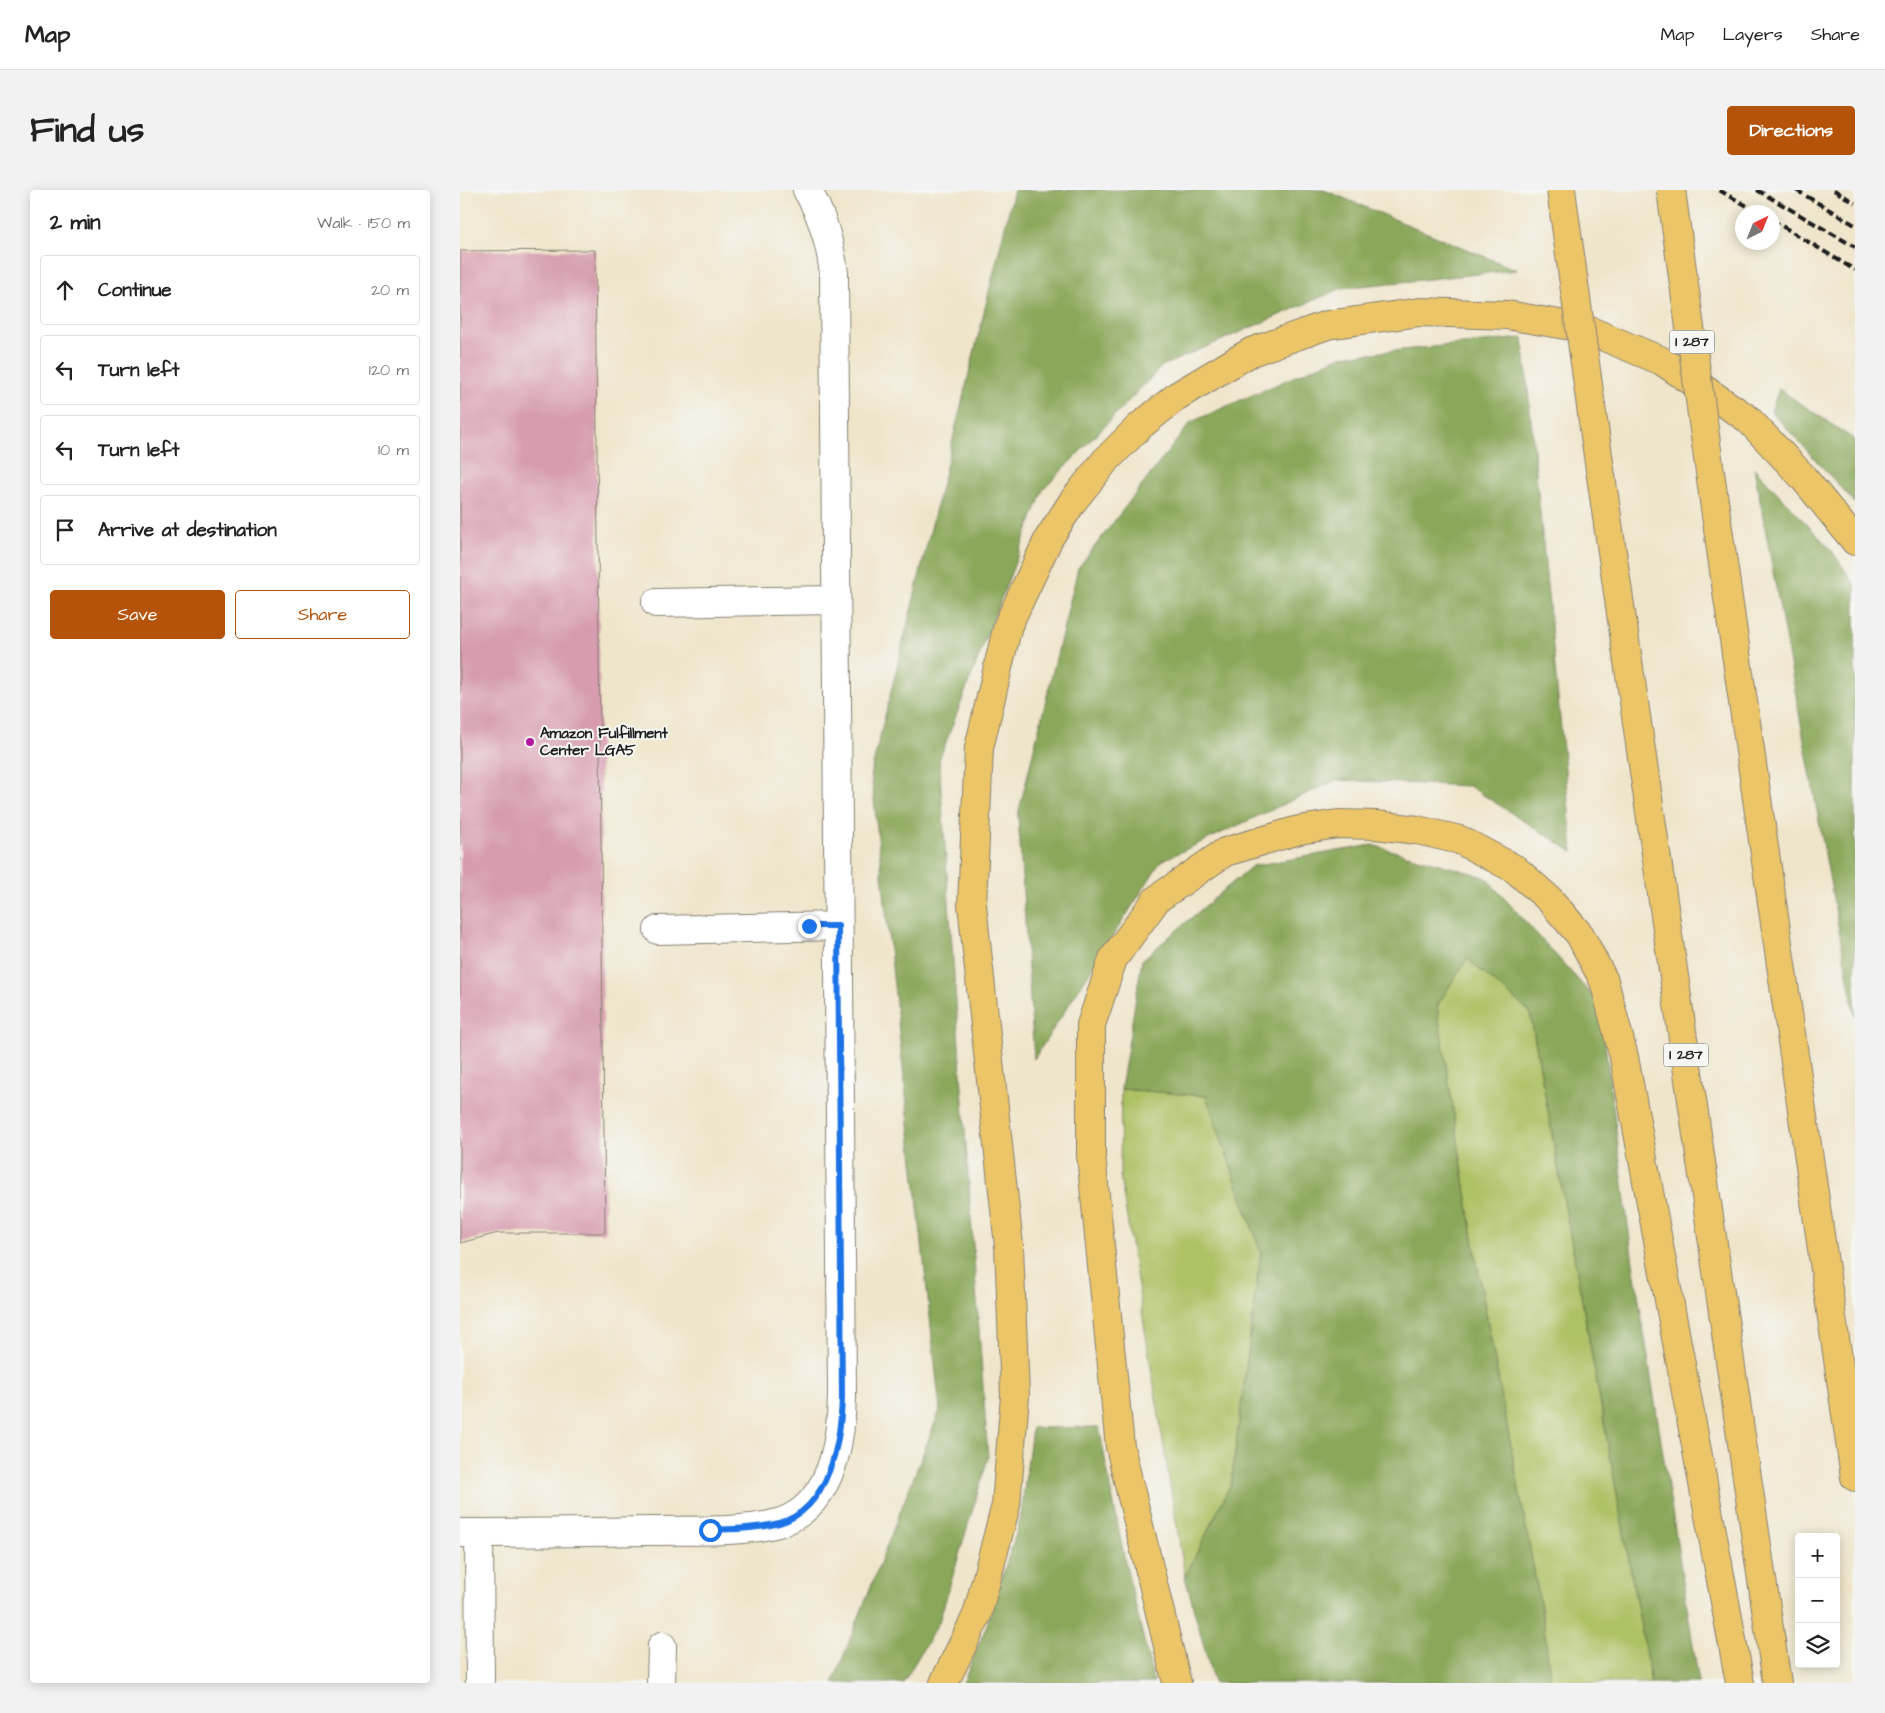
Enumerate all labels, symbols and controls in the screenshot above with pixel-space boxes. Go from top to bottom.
text: Map [25,18,70,52]
text: Map [1660,22,1694,47]
text: Layers [1722,22,1783,47]
text: Share [1811,22,1860,47]
text: Find us [30,106,144,155]
button: Directions [1727,106,1855,155]
north arrow [1735,205,1780,250]
text: 2 min [50,208,100,237]
text: Walk · 150 m [317,212,410,234]
icon: ahead [51,276,79,304]
text: Continue [98,277,172,304]
text: 20 m [371,279,409,301]
road number: I 287 [1670,330,1714,353]
icon: left [51,356,79,384]
text: Turn left [98,357,179,384]
text: 120 m [369,359,409,381]
icon: left [51,436,79,464]
text: Turn left [98,437,179,464]
text: 10 m [378,439,409,461]
icon: arrive [51,516,79,544]
text: Arrive at destination [98,517,277,544]
button: Save [50,590,225,639]
button: Share [235,590,410,639]
place label: Amazon Fulfillment Center LGA5 [540,723,669,761]
marker: Amazon Fulfillment Center LGA5 [524,736,536,748]
route end [798,915,821,938]
road number: I 287 [1664,1044,1708,1066]
route start [699,1519,722,1542]
map controls [1795,1533,1840,1668]
button: + [1795,1533,1840,1578]
button: − [1795,1578,1840,1623]
button: layers [1795,1623,1840,1668]

